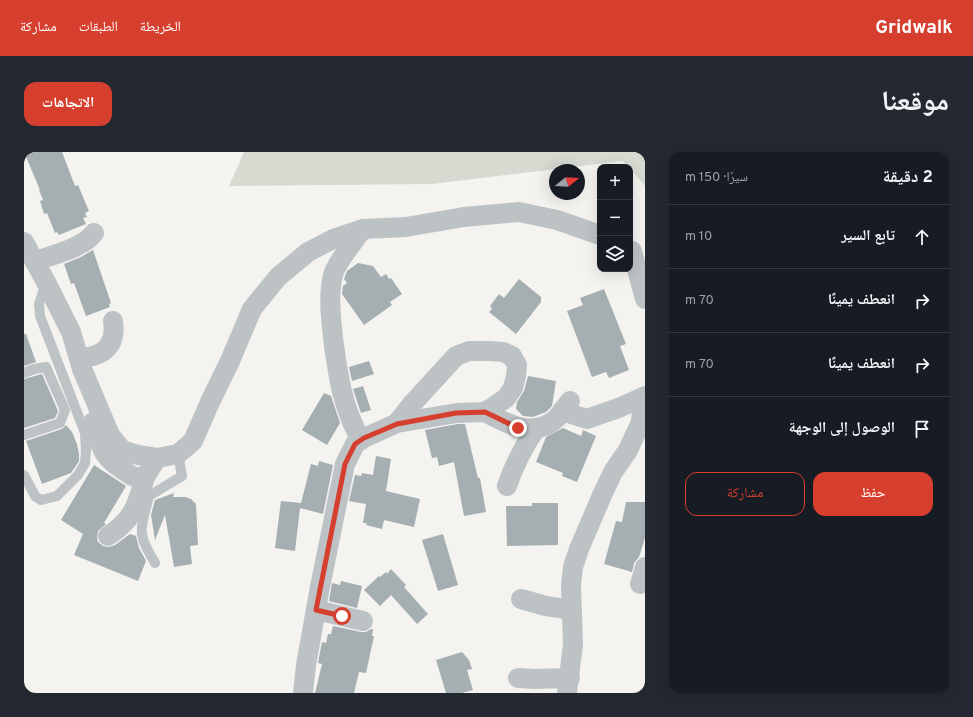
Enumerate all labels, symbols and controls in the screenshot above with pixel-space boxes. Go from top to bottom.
text: Gridwalk [875,16,953,40]
text: مشاركة [20,19,57,36]
text: الطبقات [79,19,118,36]
text: الخريطة [140,19,181,36]
button: الاتجاهات [24,82,112,126]
text: موقعنا [881,85,949,121]
north arrow [549,164,585,200]
map controls [597,164,633,272]
button: + [597,164,633,200]
text: 2 دقيقة [883,167,933,189]
text: سيرًا · 150 m [685,170,748,186]
button: − [597,200,633,236]
icon: ahead [911,226,933,248]
text: تابع السير [841,227,895,246]
text: 10 m [685,229,712,245]
button: layers [597,236,633,272]
icon: right [911,290,933,312]
text: انعطف يمينًا [828,291,895,310]
text: 70 m [685,293,714,309]
icon: right [911,354,933,376]
text: انعطف يمينًا [828,355,895,374]
text: 70 m [685,357,714,373]
icon: arrive [911,418,933,440]
route end [509,419,527,437]
text: الوصول إلى الوجهة [789,419,895,438]
button: مشاركة [685,472,805,516]
button: حفظ [813,472,933,516]
route start [333,607,351,625]

